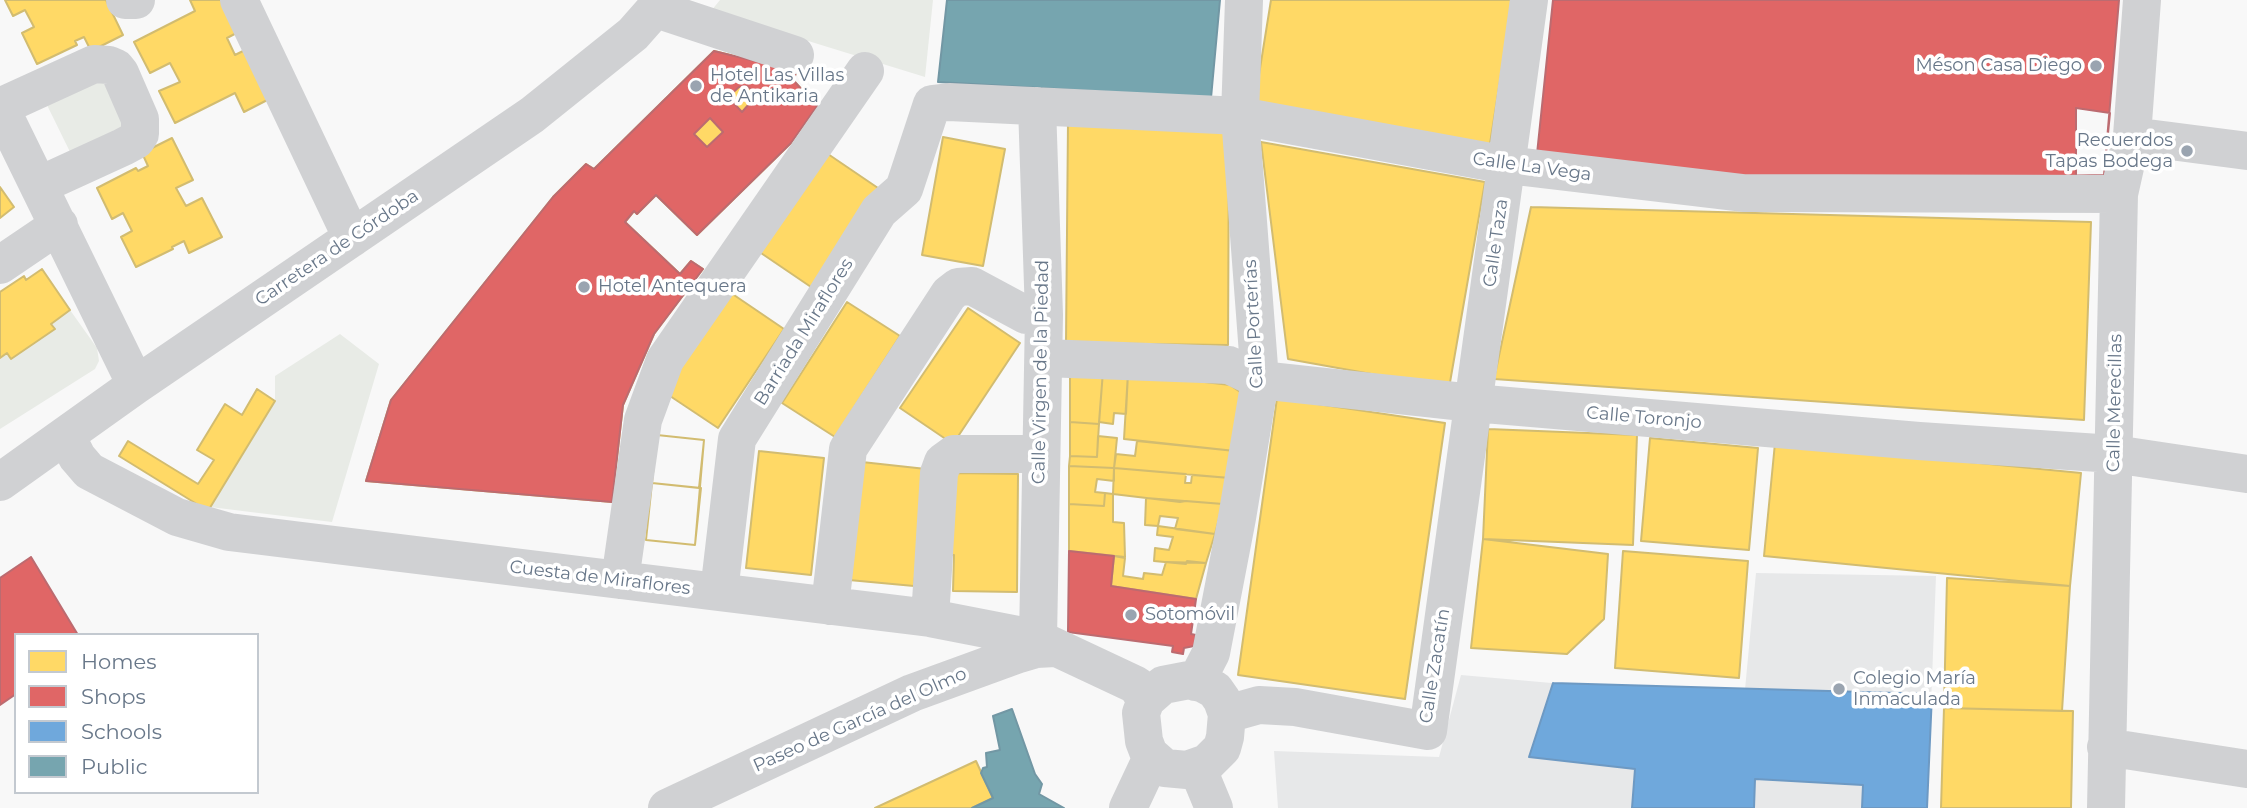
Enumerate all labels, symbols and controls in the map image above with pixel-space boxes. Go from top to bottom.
place label: Méson Casa Diego [1915,55,2082,77]
marker: Méson Casa Diego [2088,58,2104,74]
place label: Hotel Las Villas de Antikaria [710,65,844,108]
marker: Hotel Las Villas de Antikaria [688,78,704,94]
place label: Recuerdos Tapas Bodega [2045,130,2173,172]
marker: Recuerdos Tapas Bodega [2179,143,2195,159]
street label: Calle La Vega [1471,148,1593,186]
street label: Carretera de Córdoba [251,185,423,311]
street label: Calle Taza [1479,198,1513,288]
street label: Barriada Miraflores [750,254,858,410]
street label: Calle Porterías [1240,259,1268,389]
street label: Calle Virgen de la Piedad [1028,260,1054,484]
place label: Hotel Antequera [598,276,747,298]
marker: Hotel Antequera [576,279,592,295]
street label: Calle Merecillas [2103,334,2127,472]
street label: Calle Toronjo [1585,402,1703,434]
street label: Cuesta de Miraflores [508,556,692,600]
place label: Sotomóvil [1145,604,1235,626]
marker: Sotomóvil [1123,607,1139,623]
street label: Calle Zacatín [1415,607,1455,725]
legend [14,633,259,794]
text: Homes [81,649,156,674]
street label: Paseo de García del Olmo [750,663,970,777]
place label: Colegio María Inmaculada [1853,668,1976,710]
marker: Colegio María Inmaculada [1831,681,1847,697]
text: Shops [81,684,146,709]
text: Schools [81,719,162,744]
text: Public [81,754,148,779]

